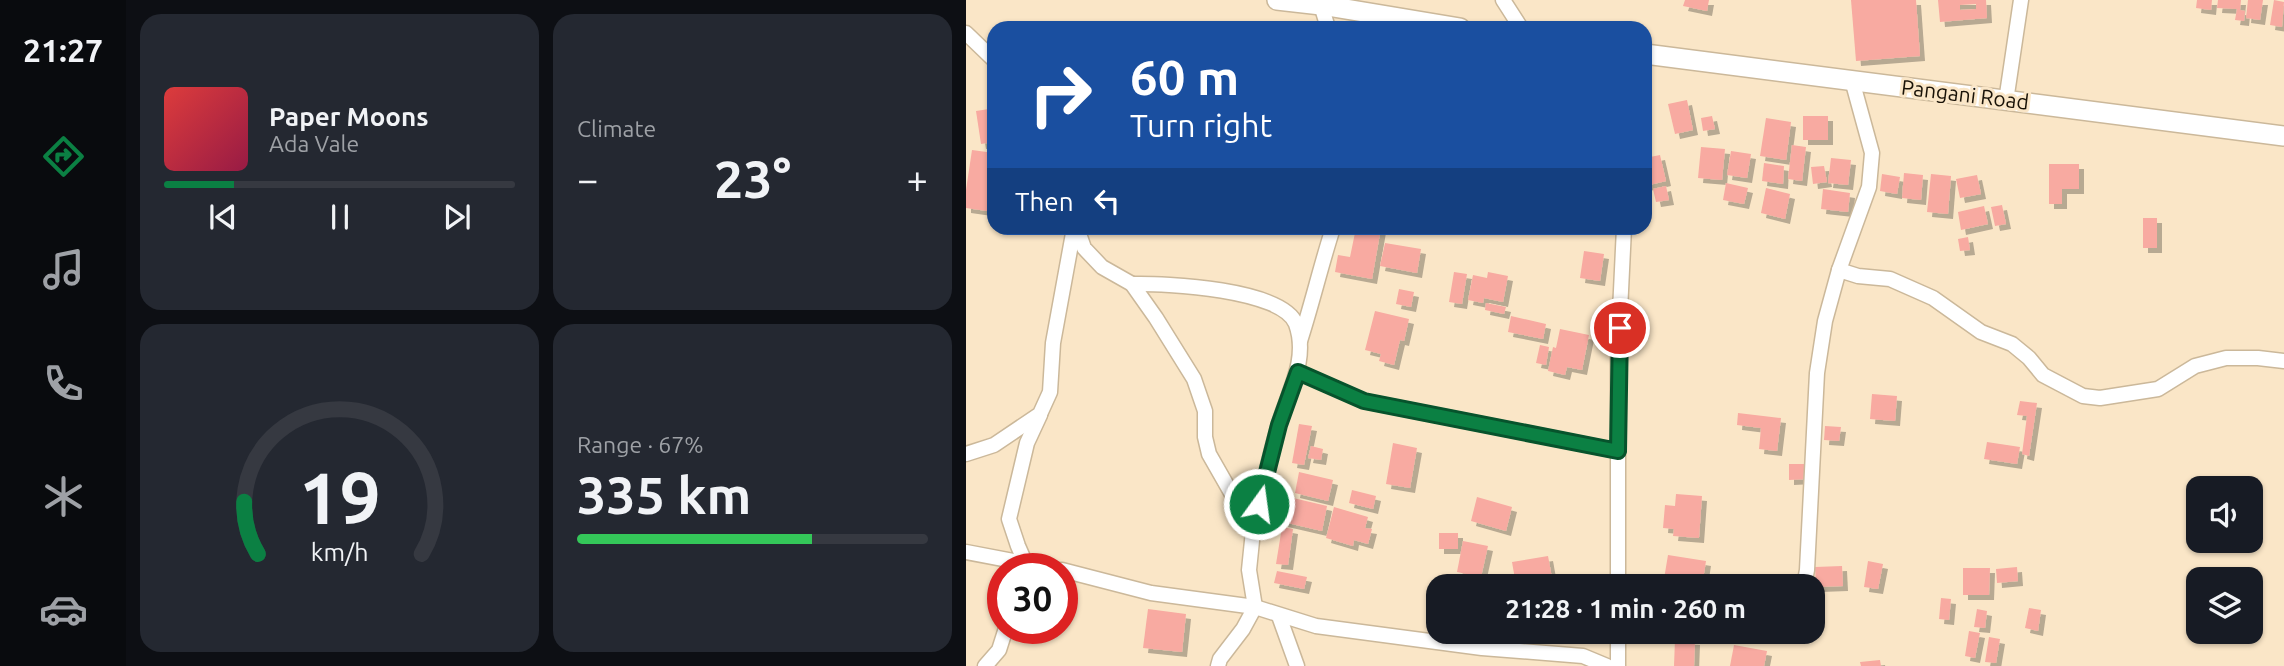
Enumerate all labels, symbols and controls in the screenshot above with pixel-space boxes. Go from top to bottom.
text: 21:27 [23,32,103,68]
icon: right [1015,49,1106,140]
text: 60 m [1130,49,1239,104]
street label: Pangani Road [1900,74,2030,114]
text: Paper Moons [269,102,428,131]
text: Turn right [1130,107,1272,143]
text: Climate [577,116,656,141]
text: Ada Vale [269,131,359,156]
icon: directions [39,132,88,181]
text: 23° [714,150,791,208]
text: − [577,158,598,200]
text: + [907,158,928,200]
icon: left [1088,182,1126,220]
text: Then [1015,187,1074,216]
icon: previous [204,198,242,236]
icon: pause [321,198,359,236]
icon: next [438,198,476,236]
icon: music [39,245,88,294]
pin [1590,298,1650,358]
icon: arrive [1601,309,1639,347]
icon: phone [39,359,88,408]
text: Range · 67% [577,432,704,457]
text: 19 [298,456,381,538]
text: 335 km [577,466,751,524]
position arrow [1222,467,1296,541]
icon: climate [39,472,88,521]
map controls [2186,476,2263,644]
button: sound [2186,476,2263,553]
text: km/h [311,538,368,566]
speed limit sign: 30 [987,553,1078,644]
button: layers [2186,567,2263,644]
icon: car [39,585,88,634]
text: 21:28 · 1 min · 260 m [1505,594,1746,623]

